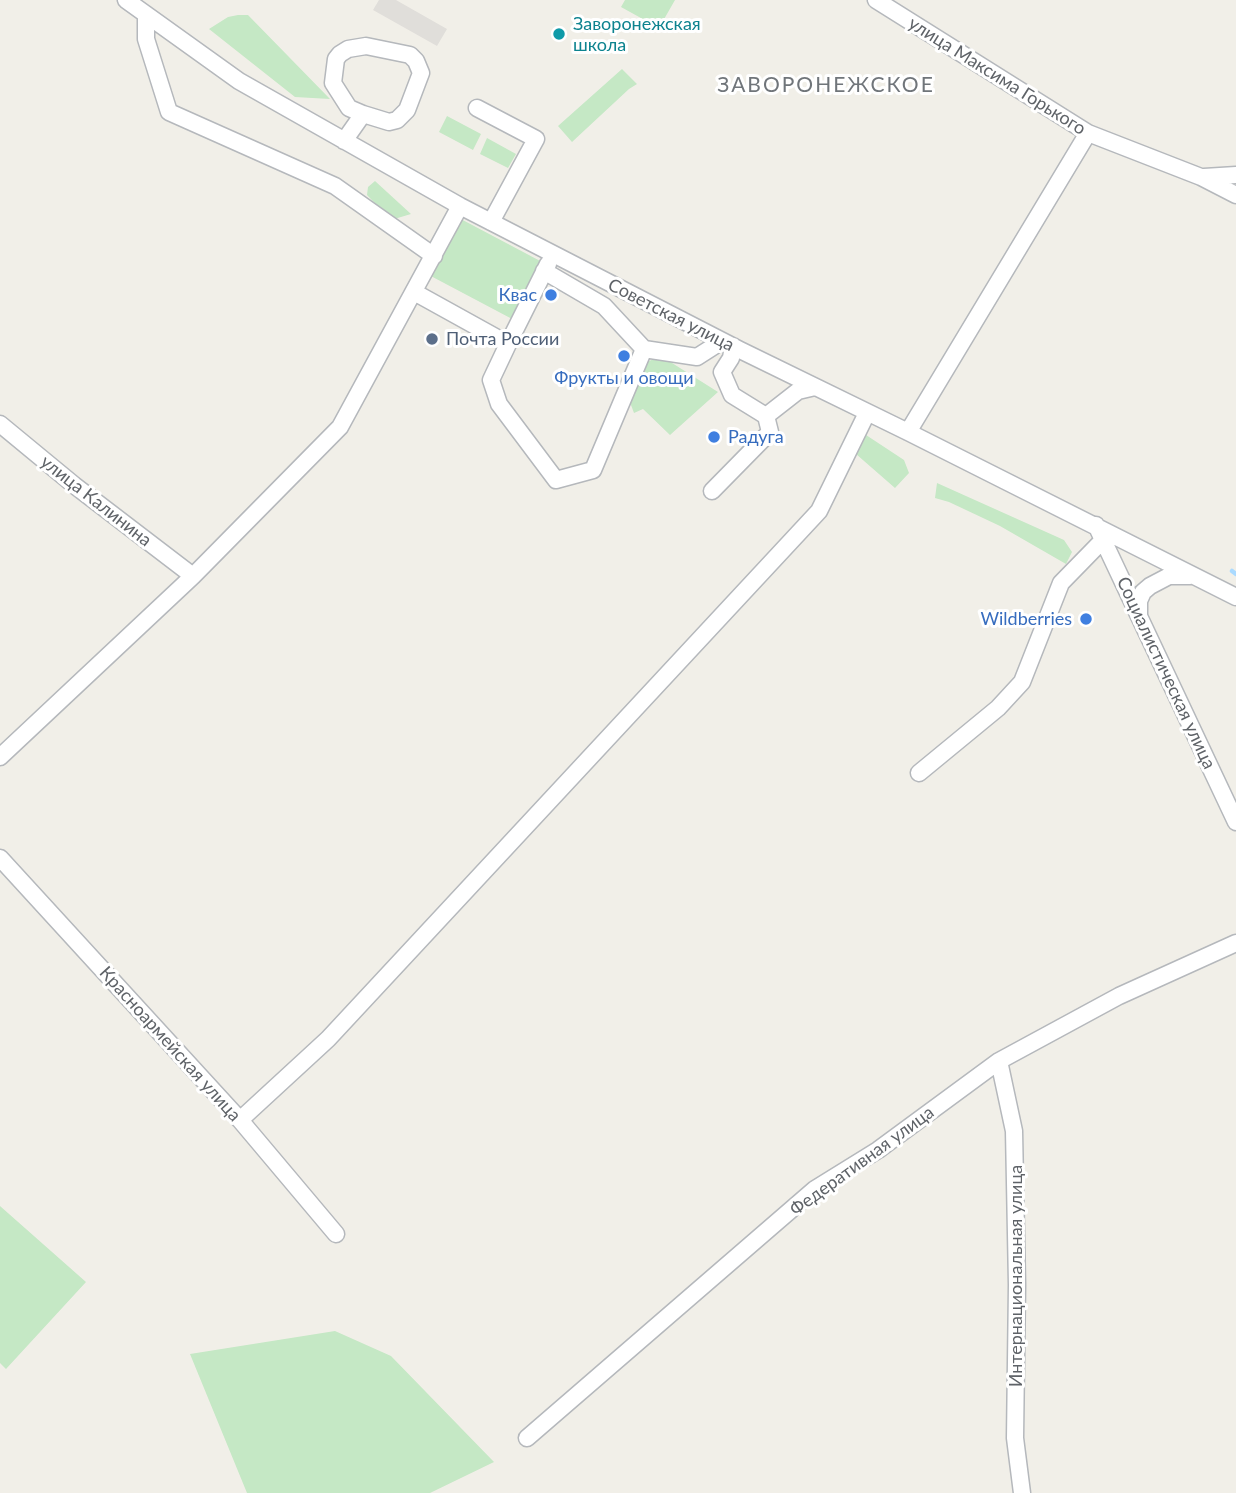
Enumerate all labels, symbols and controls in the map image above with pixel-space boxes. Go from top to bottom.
street label: улица Максима Горького [904,12,1090,140]
place label: Заворонежская школа [573,13,701,56]
marker: Заворонежская школа [551,26,567,42]
district label: ЗАВОРОНЕЖСКОЕ [719,72,933,98]
street label: Советская улица [604,274,738,356]
place label: Квас [499,284,537,306]
marker: Квас [543,287,559,303]
place label: Почта России [446,328,559,350]
marker: Почта России [424,331,440,347]
marker: Фрукты и овощи [616,348,632,364]
place label: Фрукты и овощи [554,367,694,389]
place label: Радуга [728,426,784,448]
marker: Радуга [706,429,722,445]
street label: улица Калинина [36,451,156,551]
street label: Социалистическая улица [1112,574,1220,772]
place label: Wildberries [980,608,1072,630]
marker: Wildberries [1078,611,1094,627]
street label: Красноармейская улица [95,962,245,1126]
street label: Федеративная улица [786,1101,938,1221]
street label: Интернациональная улица [1005,1165,1027,1387]

